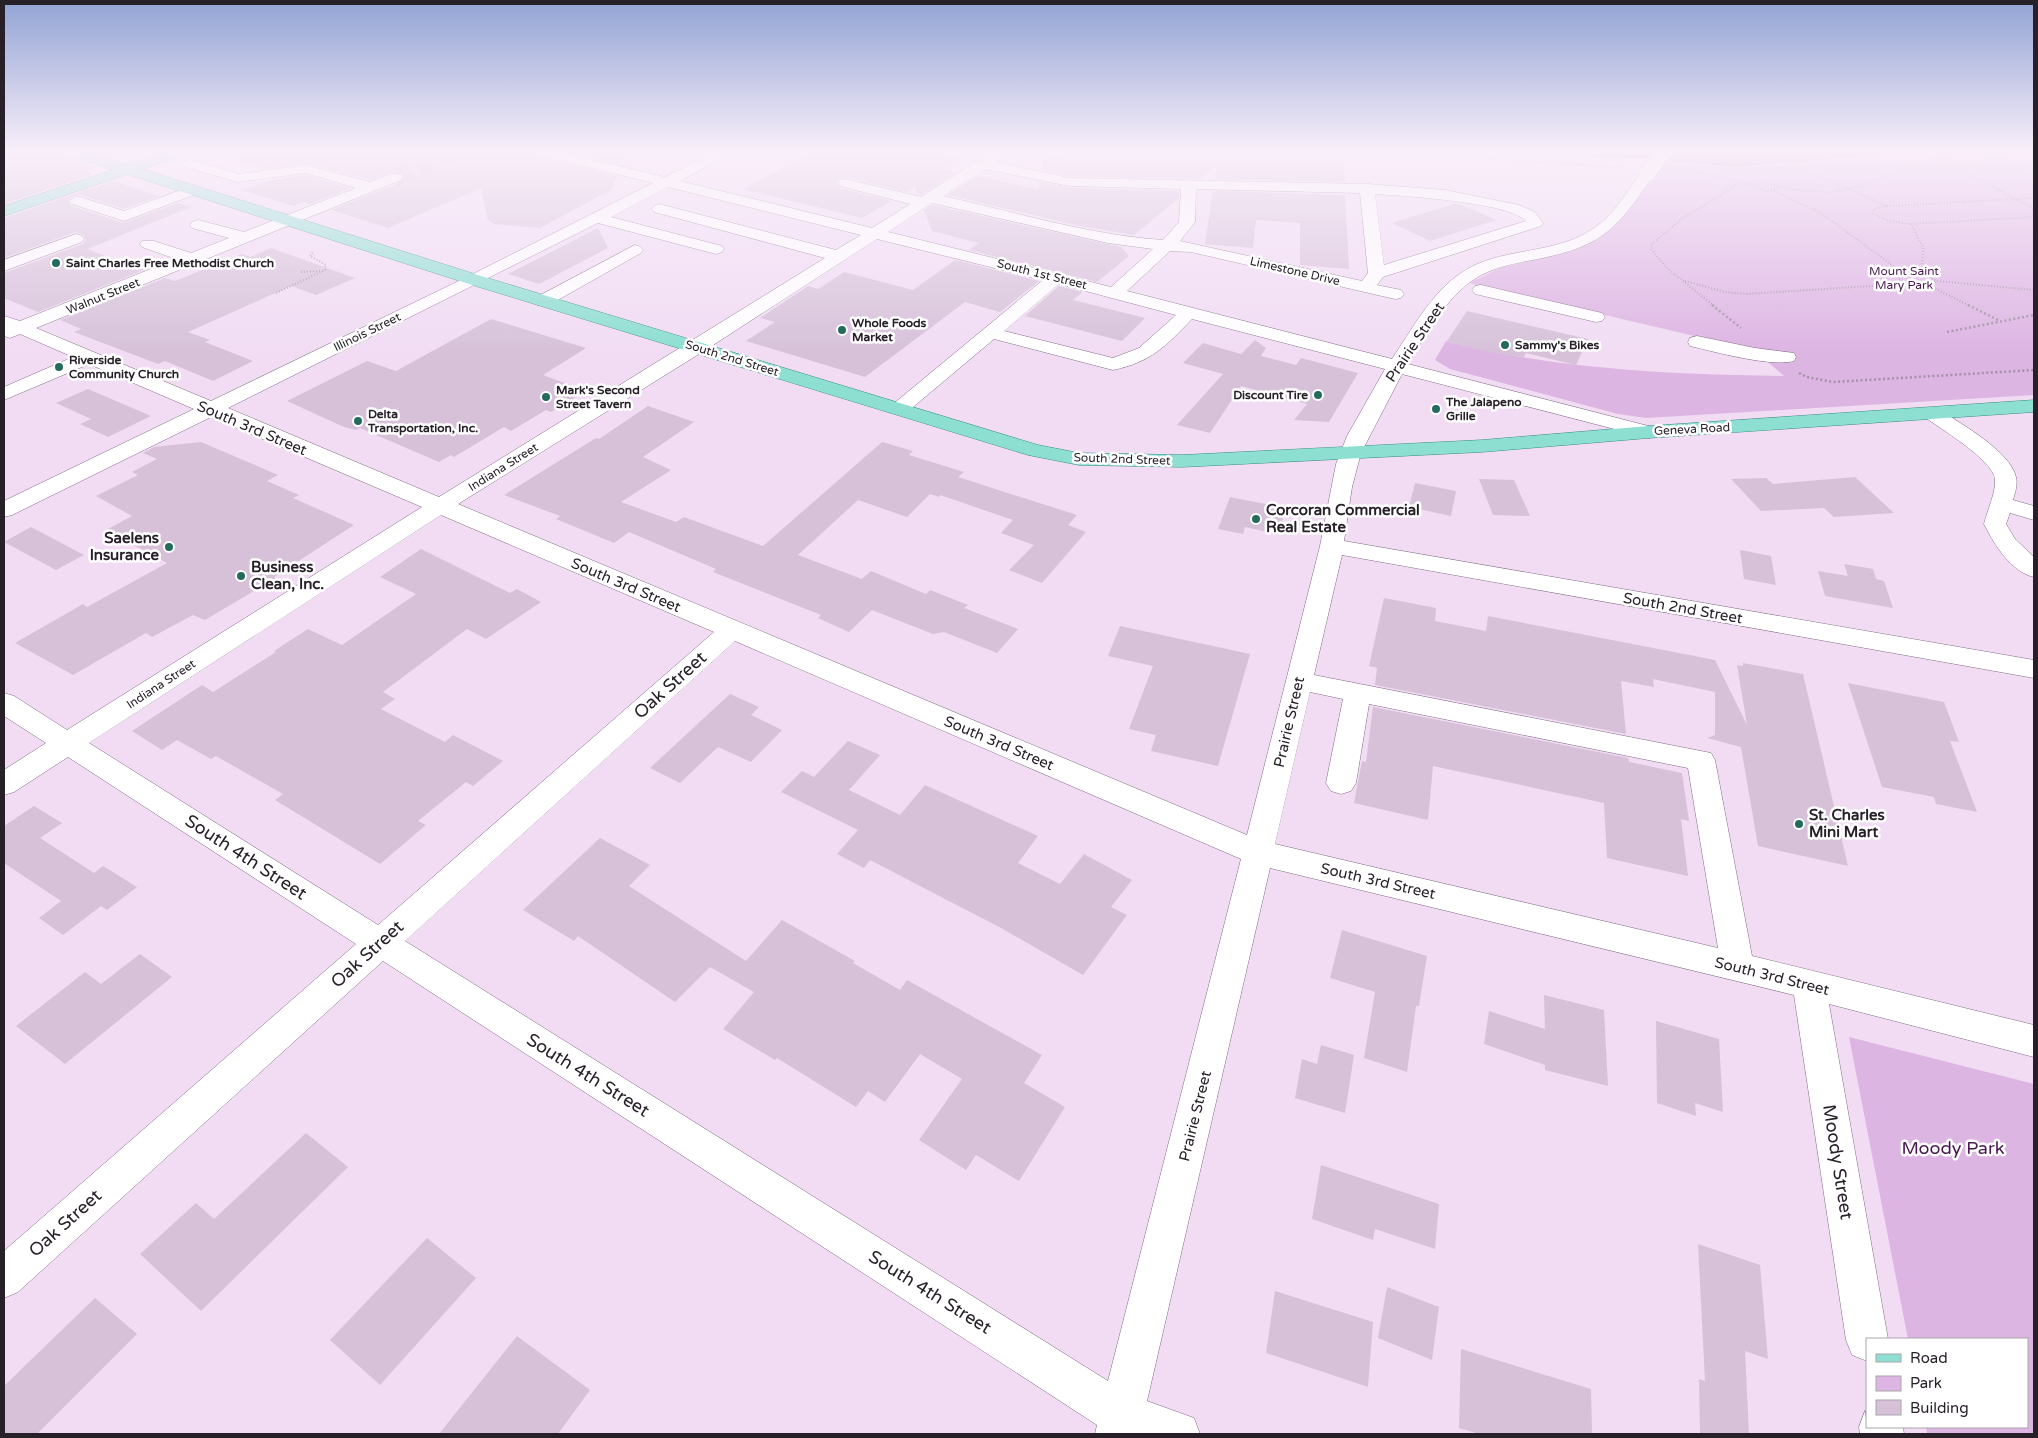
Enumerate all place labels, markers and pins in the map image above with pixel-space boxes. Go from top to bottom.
place label: Saint Charles Free Methodist Church [66,256,274,270]
marker: Saint Charles Free Methodist Church [50,257,62,269]
place label: Whole Foods Market [852,316,927,344]
marker: Whole Foods Market [836,324,848,336]
place label: Sammy's Bikes [1515,338,1599,353]
marker: Sammy's Bikes [1499,339,1511,351]
place label: Riverside Community Church [69,353,179,382]
marker: Riverside Community Church [53,361,65,373]
place label: Mark's Second Street Tavern [556,383,640,411]
place label: Discount Tire [1233,388,1308,402]
marker: Discount Tire [1312,389,1324,401]
marker: Mark's Second Street Tavern [540,391,552,403]
place label: The Jalapeno Grille [1445,395,1522,423]
marker: The Jalapeno Grille [1430,403,1442,415]
place label: Delta Transportation, Inc. [367,407,478,436]
marker: Delta Transportation, Inc. [352,415,364,427]
place label: Corcoran Commercial Real Estate [1266,501,1420,536]
marker: Corcoran Commercial Real Estate [1250,513,1262,525]
place label: Saelens Insurance [90,529,159,564]
marker: Saelens Insurance [163,541,175,553]
place label: Business Clean, Inc. [251,558,324,593]
marker: Business Clean, Inc. [235,570,247,582]
place label: St. Charles Mini Mart [1809,806,1885,841]
marker: St. Charles Mini Mart [1793,818,1805,830]

